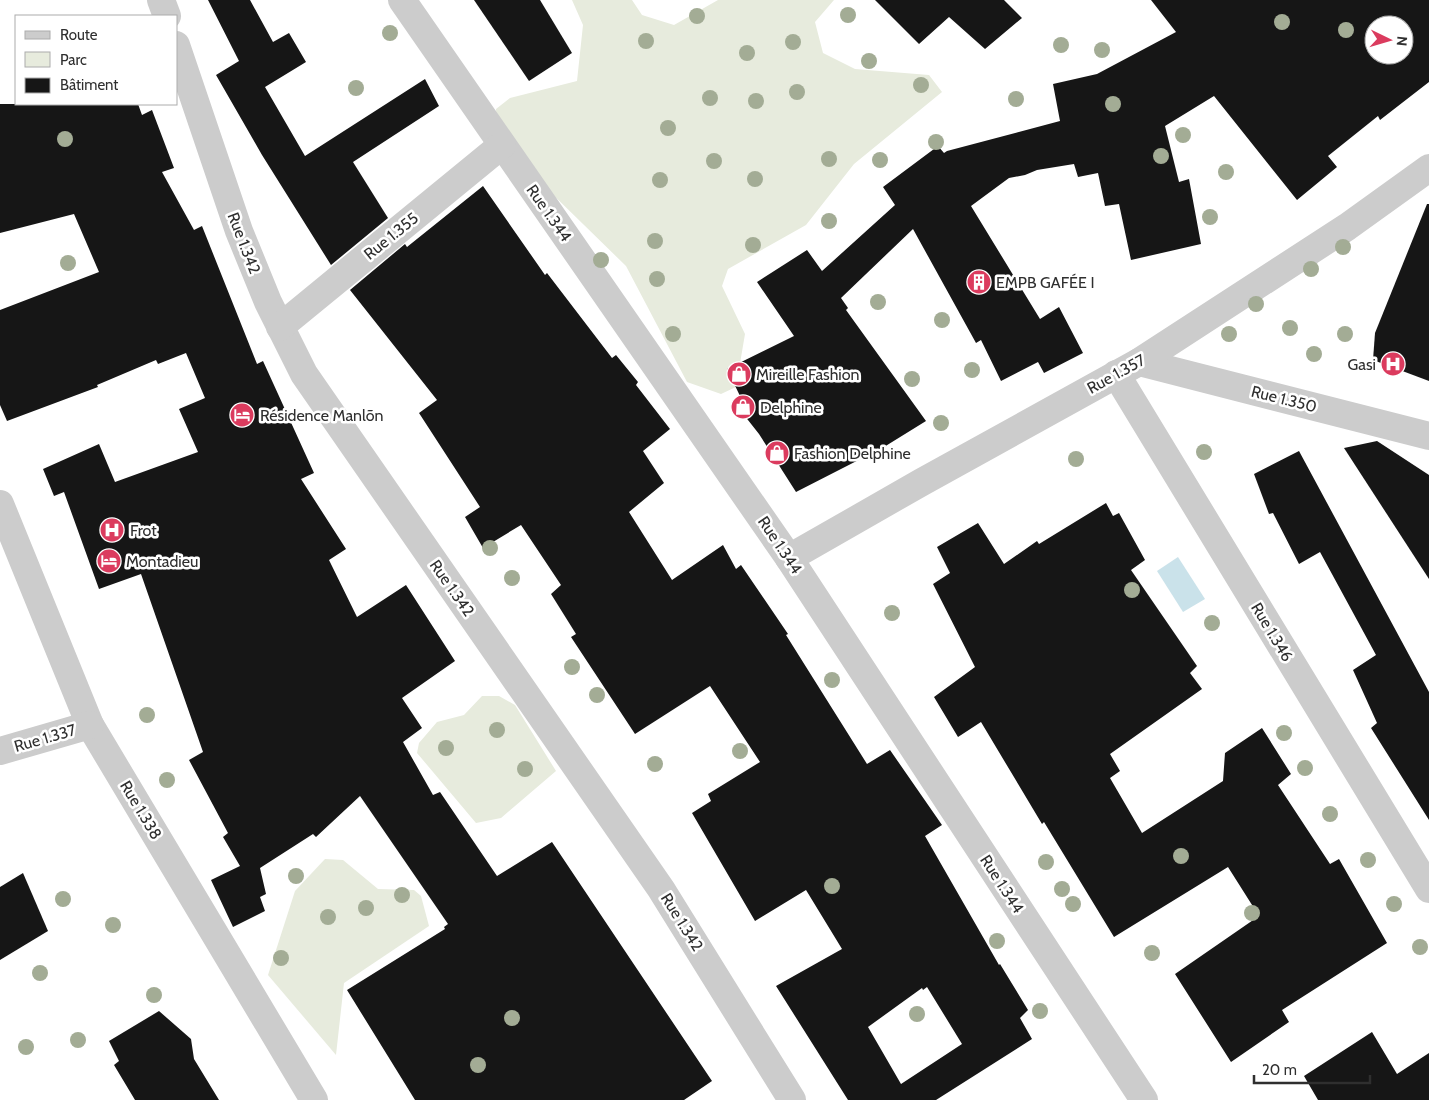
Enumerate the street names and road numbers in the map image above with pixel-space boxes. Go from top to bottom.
street label: Rue 1.344 [522,181,576,245]
street label: Rue 1.355 [360,208,422,264]
street label: Rue 1.342 [224,210,264,276]
street label: Rue 1.357 [1084,350,1148,398]
street label: Rue 1.350 [1249,382,1319,416]
street label: Rue 1.344 [754,513,806,577]
street label: Rue 1.342 [426,556,478,620]
street label: Rue 1.346 [1247,599,1297,665]
street label: Rue 1.337 [12,720,78,756]
street label: Rue 1.338 [116,777,166,843]
street label: Rue 1.344 [976,851,1028,917]
street label: Rue 1.342 [657,890,707,954]

